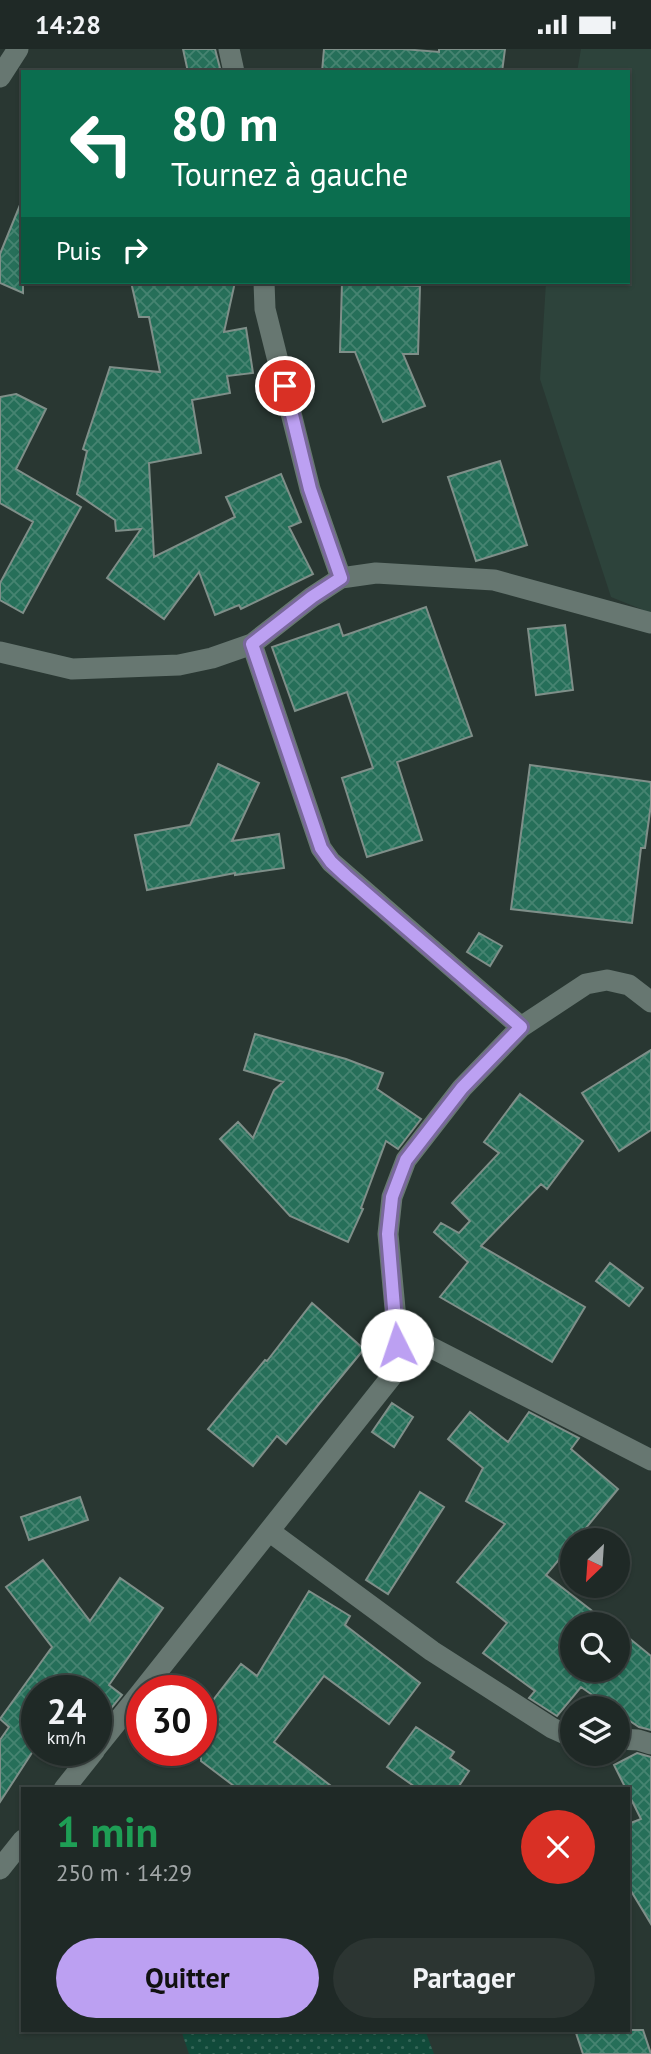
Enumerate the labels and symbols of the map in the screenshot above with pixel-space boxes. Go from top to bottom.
pin [255,356,315,416]
position arrow [360,1308,434,1382]
north arrow [560,1528,630,1598]
speed limit sign: 30 [126,1675,217,1766]

